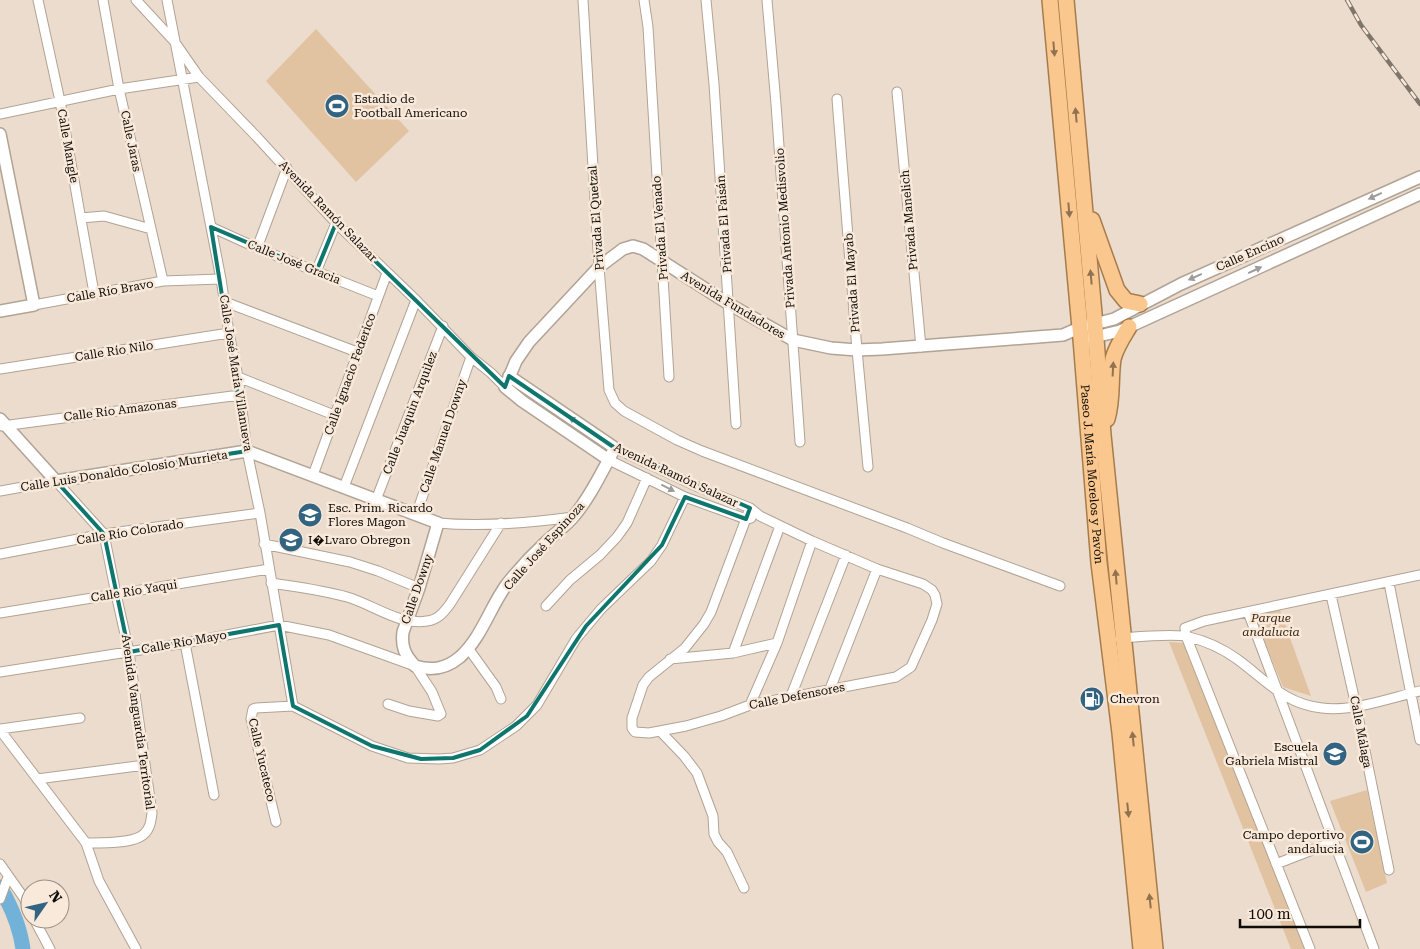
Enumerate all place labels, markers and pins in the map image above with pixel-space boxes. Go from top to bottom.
place label: Estadio de Football Americano [354,92,467,120]
sports icon: Estadio de Football Americano [324,93,350,119]
place label: Esc. Prim. Ricardo Flores Magon [328,501,433,529]
school or university icon: Esc. Prim. Ricardo Flores Magon [297,502,323,528]
school or university icon: I�Lvaro Obregon [278,527,304,553]
place label: I�Lvaro Obregon [308,533,411,547]
fuel station icon: Chevron [1079,686,1105,712]
place label: Chevron [1110,692,1160,706]
place label: Escuela Gabriela Mistral [1225,740,1318,768]
school or university icon: Escuela Gabriela Mistral [1322,741,1348,767]
place label: Campo deportivo andalucia [1243,828,1344,856]
sports icon: Campo deportivo andalucia [1349,829,1375,855]

